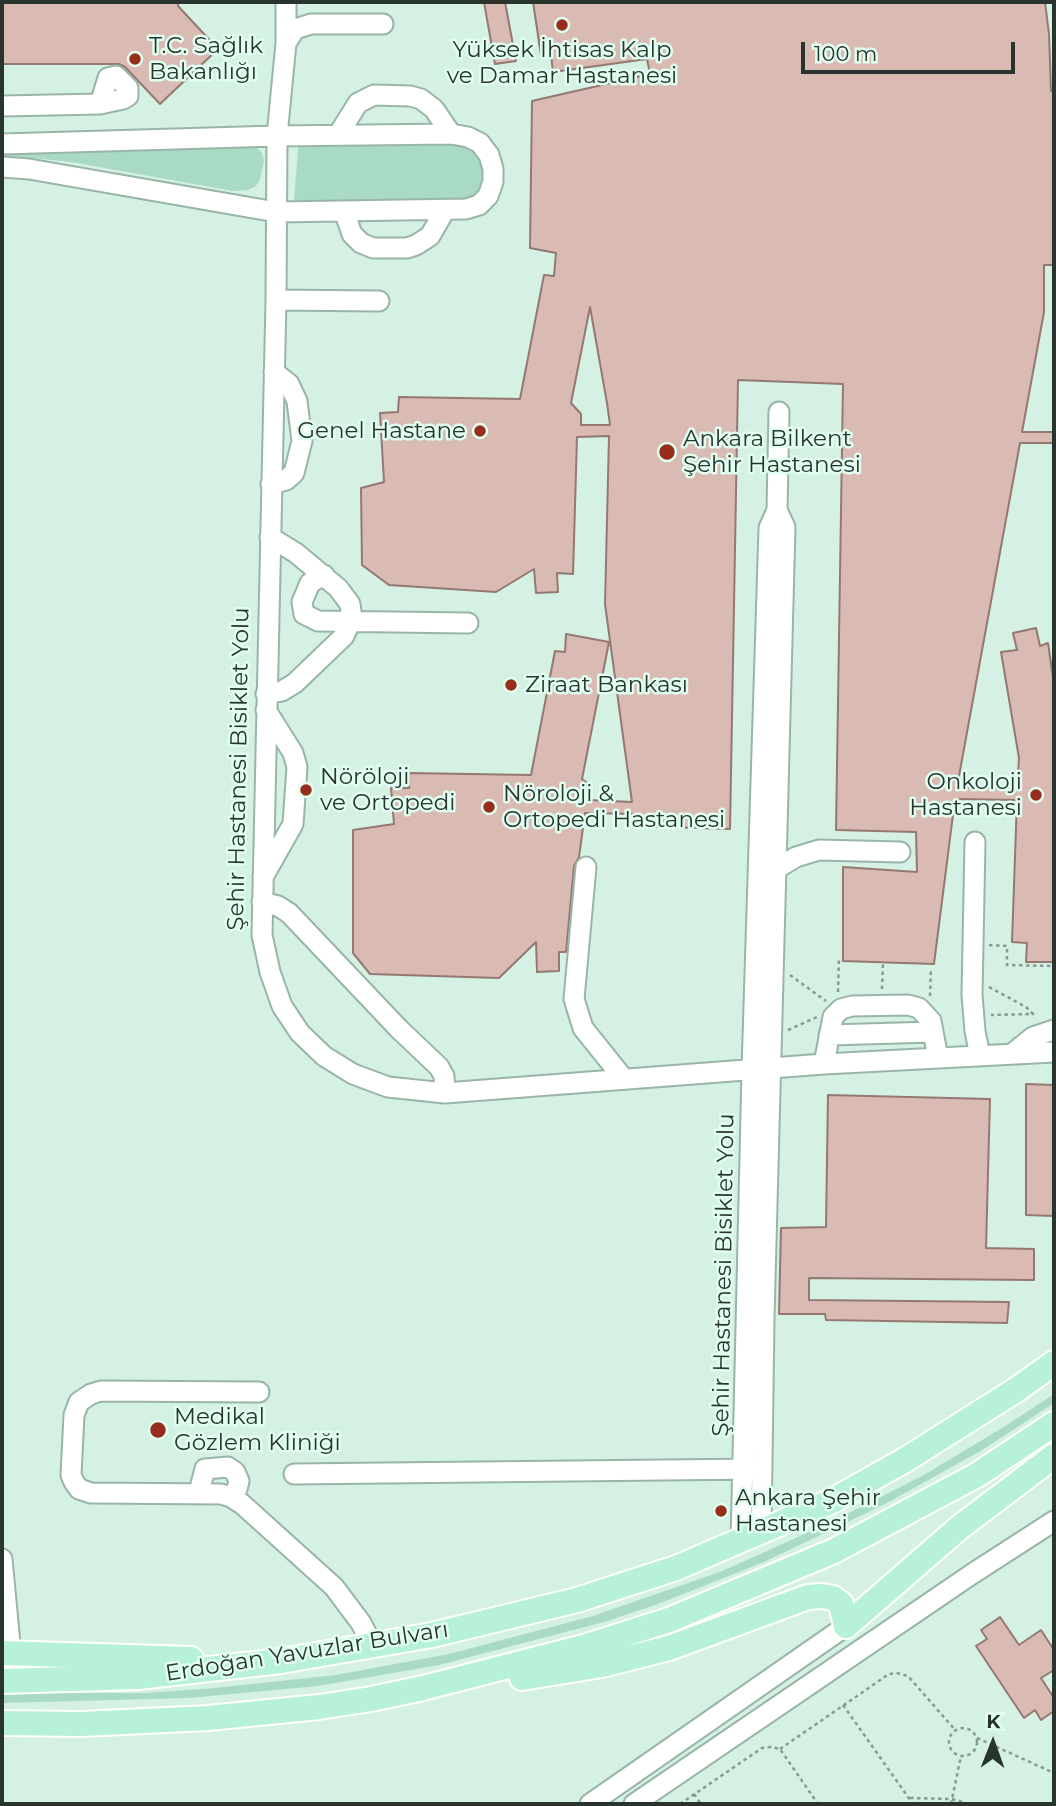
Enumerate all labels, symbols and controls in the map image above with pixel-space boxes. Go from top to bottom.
marker: Yüksek İhtisas Kalp ve Damar Hastanesi [554,17,570,33]
scale bar [804,28,1018,72]
place label: T.C. Sağlık Bakanlığı [149,32,263,86]
place label: Yüksek İhtisas Kalp ve Damar Hastanesi [447,36,677,90]
text: 100 m [814,41,877,66]
marker: T.C. Sağlık Bakanlığı [127,51,143,67]
place label: Genel Hastane [297,417,466,445]
marker: Genel Hastane [472,423,488,439]
place label: Ankara Bilkent Şehir Hastanesi [683,425,861,479]
marker: Ankara Bilkent Şehir Hastanesi [657,442,677,462]
street label: Şehir Hastanesi Bisiklet Yolu [222,607,256,931]
place label: Ziraat Bankası [525,671,688,699]
marker: Ziraat Bankası [503,677,519,693]
place label: Nöröloji ve Ortopedi [320,763,455,817]
place label: Onkoloji Hastanesi [909,768,1022,822]
place label: Nöroloji & Ortopedi Hastanesi [503,780,725,834]
marker: Nöröloji ve Ortopedi [298,782,314,798]
marker: Onkoloji Hastanesi [1028,787,1044,803]
marker: Nöroloji & Ortopedi Hastanesi [481,799,497,815]
street label: Şehir Hastanesi Bisiklet Yolu [707,1113,741,1437]
place label: Medikal Gözlem Kliniği [174,1403,341,1457]
marker: Medikal Gözlem Kliniği [148,1420,168,1440]
place label: Ankara Şehir Hastanesi [735,1484,881,1538]
marker: Ankara Şehir Hastanesi [713,1503,729,1519]
street label: Erdoğan Yavuzlar Bulvarı [164,1616,450,1688]
north arrow [958,1708,1028,1778]
text: K [986,1710,1001,1733]

